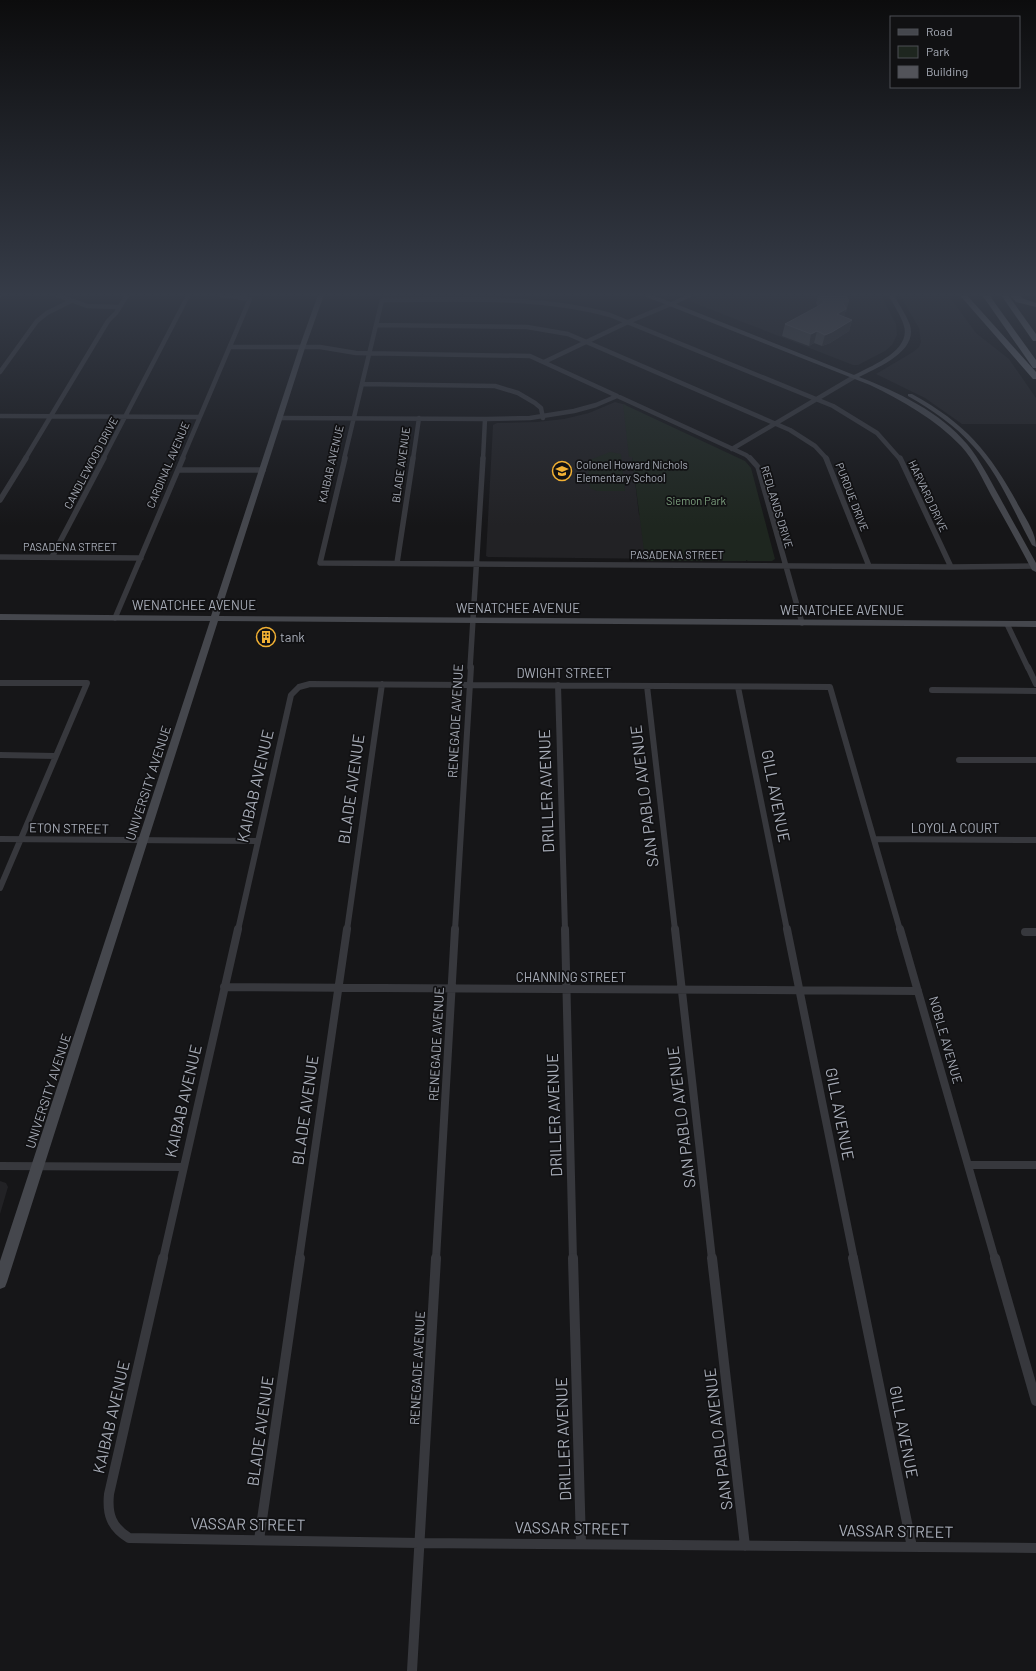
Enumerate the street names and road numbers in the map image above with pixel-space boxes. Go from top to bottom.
street label: CANDLEWOOD DRIVE [61,414,120,511]
street label: CARDINAL AVENUE [143,419,192,510]
street label: KAIBAB AVENUE [315,423,346,504]
street label: BLADE AVENUE [389,426,412,504]
street label: HARVARD DRIVE [906,458,951,534]
street label: PURDUE DRIVE [833,461,872,533]
street label: REDLANDS DRIVE [759,464,796,550]
street label: PASADENA STREET [23,540,117,553]
street label: PASADENA STREET [630,548,724,561]
street label: WENATCHEE AVENUE [132,597,256,613]
street label: WENATCHEE AVENUE [456,600,580,616]
street label: WENATCHEE AVENUE [780,602,904,618]
street label: RENEGADE AVENUE [444,663,466,779]
street label: DWIGHT STREET [517,665,611,681]
street label: UNIVERSITY AVENUE [122,723,174,842]
street label: SAN PABLO AVENUE [625,724,662,868]
street label: KAIBAB AVENUE [232,728,277,844]
street label: DRILLER AVENUE [534,729,557,853]
street label: BLADE AVENUE [333,733,368,845]
street label: GILL AVENUE [758,748,795,844]
street label: ETON STREET [29,819,109,837]
street label: LOYOLA COURT [911,820,999,836]
street label: CHANNING STREET [516,969,626,985]
street label: RENEGADE AVENUE [425,986,447,1102]
street label: NOBLE AVENUE [926,994,966,1086]
street label: UNIVERSITY AVENUE [22,1031,74,1150]
street label: KAIBAB AVENUE [160,1043,205,1159]
street label: SAN PABLO AVENUE [662,1045,699,1189]
street label: DRILLER AVENUE [542,1053,565,1177]
street label: BLADE AVENUE [287,1054,322,1166]
street label: GILL AVENUE [822,1066,859,1162]
street label: RENEGADE AVENUE [406,1310,428,1426]
street label: KAIBAB AVENUE [88,1359,133,1475]
street label: SAN PABLO AVENUE [699,1367,736,1511]
street label: BLADE AVENUE [242,1375,277,1487]
street label: DRILLER AVENUE [551,1377,574,1501]
street label: GILL AVENUE [886,1384,923,1480]
street label: VASSAR STREET [190,1513,306,1534]
street label: VASSAR STREET [514,1517,630,1538]
street label: VASSAR STREET [838,1520,954,1541]

